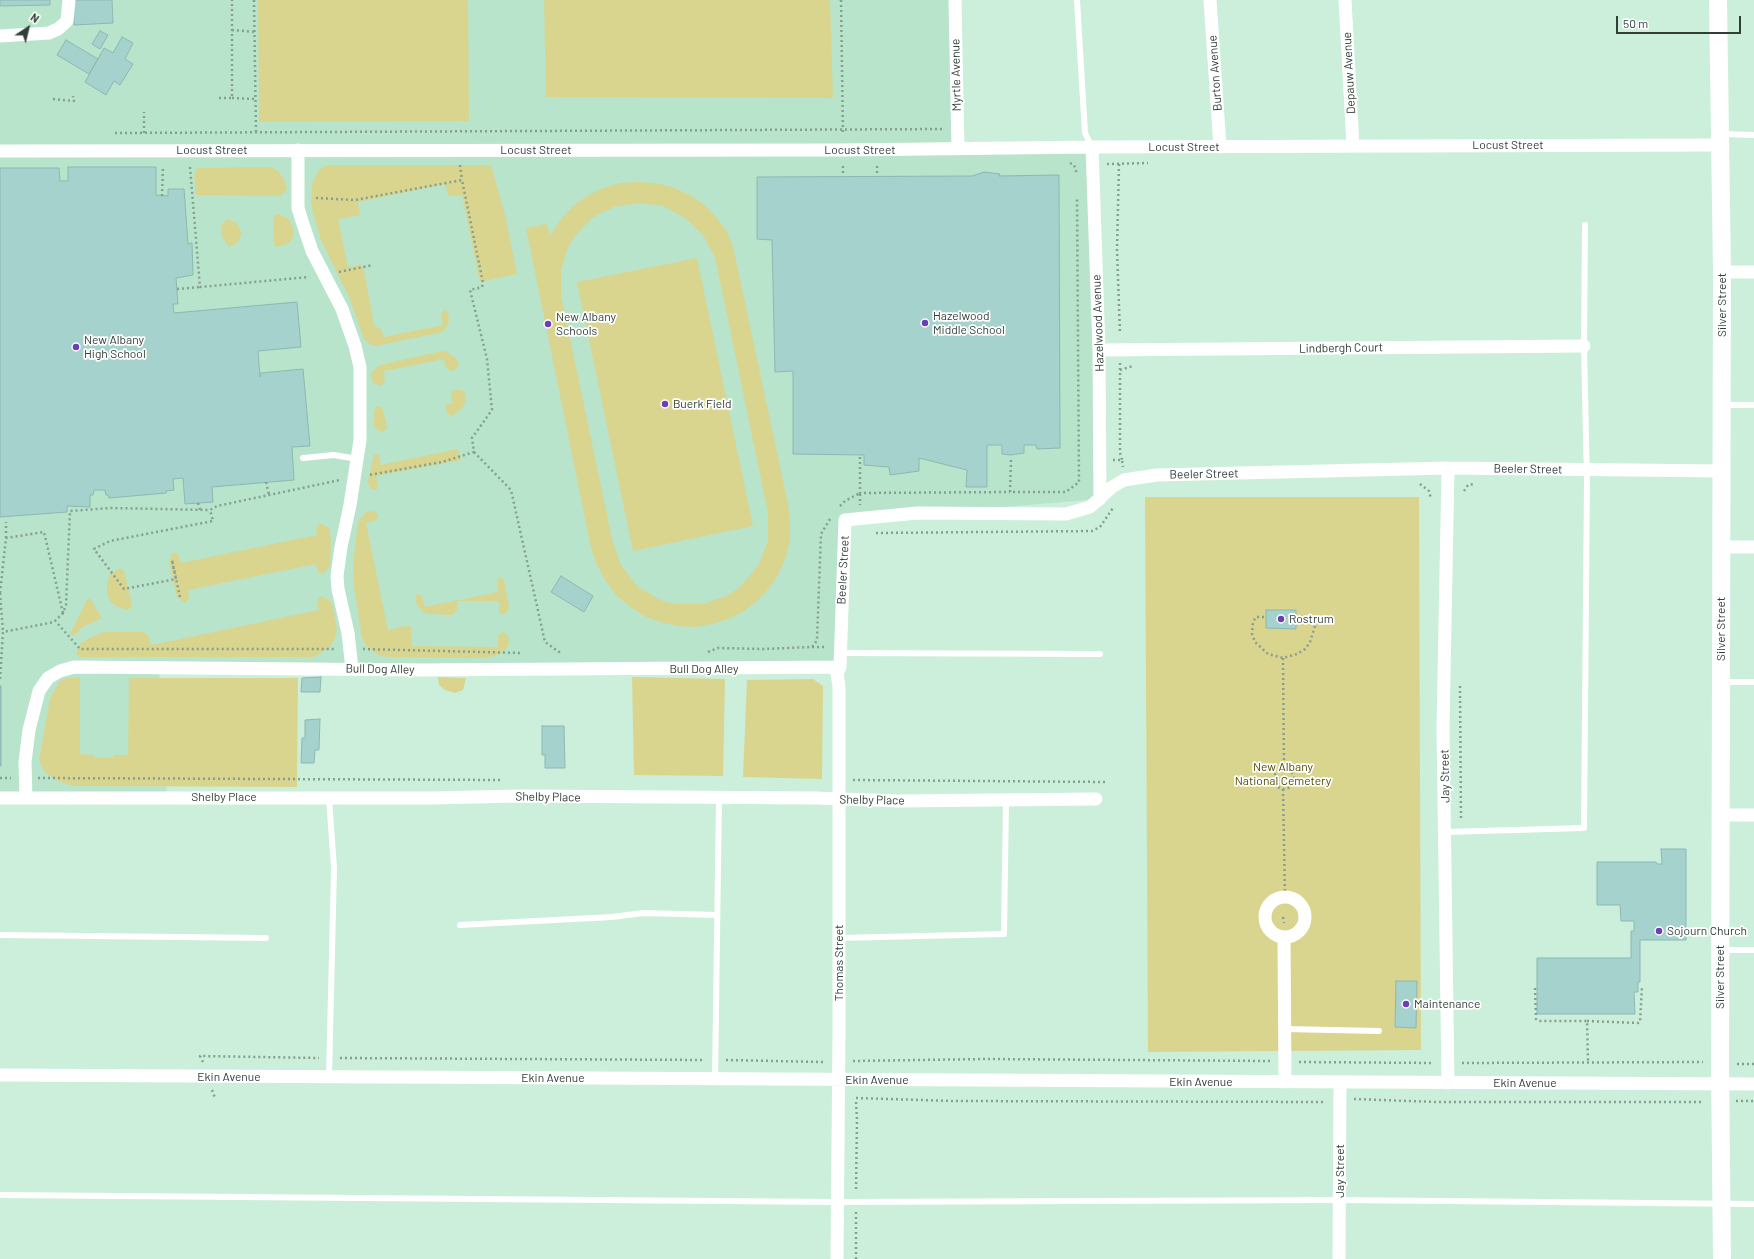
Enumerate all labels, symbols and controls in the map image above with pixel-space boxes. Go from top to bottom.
north arrow [8,8,48,48]
scale bar [1618,8,1743,34]
text: N [28,10,42,25]
text: 50 m [1623,16,1648,30]
street label: Depauw Avenue [1340,32,1358,114]
street label: Burton Avenue [1205,35,1225,111]
street label: Myrtle Avenue [948,39,964,111]
street label: Locust Street [1472,138,1544,152]
street label: Locust Street [1148,140,1220,154]
street label: Locust Street [176,143,248,157]
street label: Locust Street [500,143,572,157]
street label: Locust Street [824,143,896,157]
street label: Silver Street [1715,273,1729,337]
street label: Hazelwood Avenue [1089,274,1107,372]
place label: Hazelwood Middle School [933,309,1005,337]
place label: New Albany Schools [556,310,616,338]
marker: Hazelwood Middle School [920,318,930,328]
marker: New Albany Schools [543,319,553,329]
place label: New Albany High School [84,333,146,361]
street label: Lindbergh Court [1299,340,1383,356]
marker: New Albany High School [71,342,81,352]
place label: Buerk Field [673,397,732,411]
marker: Buerk Field [660,399,670,409]
street label: Beeler Street [1493,461,1563,477]
street label: Beeler Street [1169,466,1239,482]
street label: Beeler Street [834,535,852,605]
street label: Silver Street [1714,597,1728,661]
place label: Rostrum [1289,612,1334,626]
marker: Rostrum [1276,614,1286,624]
street label: Bull Dog Alley [345,661,415,677]
street label: Bull Dog Alley [669,662,739,676]
street label: Jay Street [1437,749,1453,803]
park label: New Albany National Cemetery [1235,760,1331,788]
street label: Shelby Place [515,789,581,805]
street label: Shelby Place [191,790,257,804]
street label: Shelby Place [839,792,905,808]
place label: Sojourn Church [1667,924,1747,938]
street label: Thomas Street [832,925,846,1001]
marker: Sojourn Church [1654,926,1664,936]
street label: Silver Street [1713,945,1727,1009]
place label: Maintenance [1414,997,1480,1011]
marker: Maintenance [1401,999,1411,1009]
street label: Ekin Avenue [197,1070,261,1084]
street label: Ekin Avenue [521,1071,585,1085]
street label: Ekin Avenue [845,1073,909,1087]
street label: Ekin Avenue [1169,1075,1233,1089]
street label: Ekin Avenue [1493,1076,1557,1090]
street label: Jay Street [1333,1144,1347,1198]

